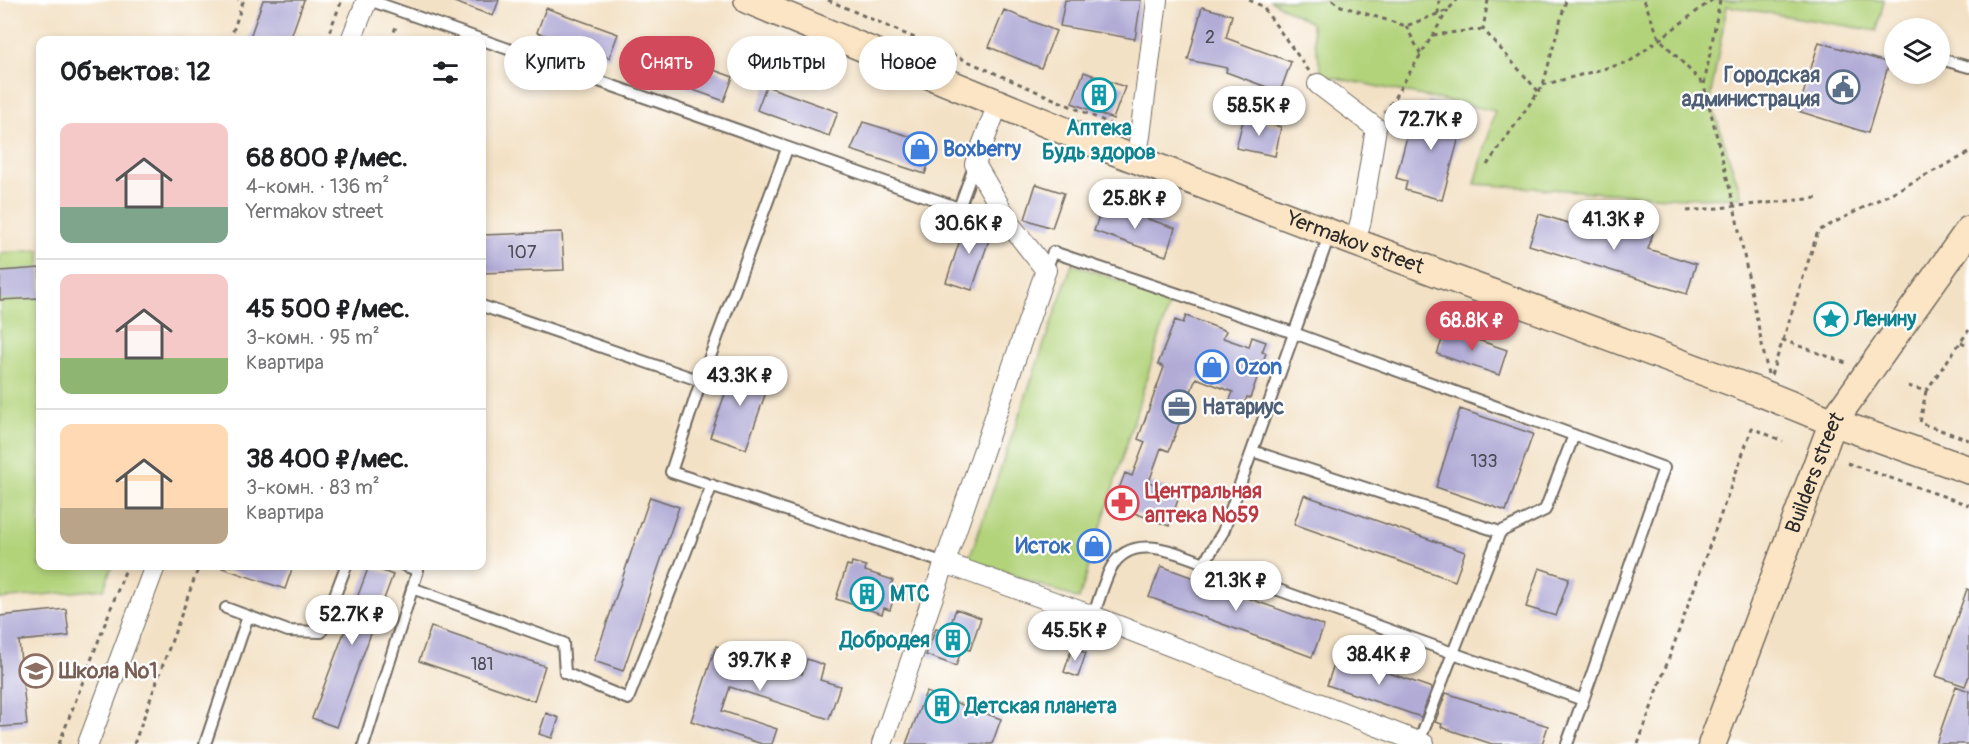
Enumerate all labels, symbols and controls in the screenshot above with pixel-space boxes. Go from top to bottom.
map controls [1884,18,1950,84]
button: layers [1884,18,1950,84]
house number: 2 [1205,26,1215,49]
chip: Купить [504,36,607,90]
chip: Снять [619,36,715,90]
chip: Фильтры [727,36,847,90]
chip: Новое [859,36,957,90]
text: Объектов: 12 [60,56,211,88]
icon: filters [429,56,462,89]
place label: Городская администрация [1682,62,1820,113]
public building icon: Городская администрация [1825,69,1861,105]
building icon: Аптека Будь здоров [1081,77,1117,113]
pin: 58.5K ₽ [1204,86,1314,137]
text: 58.5K ₽ [1227,93,1291,118]
pin: 72.7K ₽ [1376,100,1486,151]
text: 72.7K ₽ [1398,107,1464,132]
place label: Аптека Будь здоров [1042,115,1156,166]
shop icon: Boxberry [902,131,938,167]
place label: Boxberry [943,136,1021,163]
text: 68 800 ₽/мес. [246,142,408,174]
icon: home [108,147,180,219]
text: 4-комн. · 136 m² [246,174,389,199]
pin: 25.8K ₽ [1080,179,1190,230]
text: 25.8K ₽ [1103,186,1167,211]
text: Yermakov street [246,199,383,224]
pin: 41.3K ₽ [1559,200,1669,251]
pin: 30.6K ₽ [914,204,1024,255]
street label: Yermakov street [1282,204,1428,280]
text: 41.3K ₽ [1582,207,1646,232]
text: 30.6K ₽ [934,211,1004,236]
house number: 107 [508,241,537,264]
text: 45 500 ₽/мес. [246,293,410,325]
icon: home [108,298,180,370]
pin: 68.8K ₽ [1417,301,1527,352]
place icon: Ленину [1813,301,1849,337]
place label: Ленину [1853,306,1916,333]
text: 68.8K ₽ [1440,308,1504,333]
text: 3-комн. · 95 m² [246,325,380,350]
shop icon: Ozon [1194,349,1230,385]
text: Квартира [246,350,324,375]
place label: Ozon [1235,354,1282,381]
pin: 43.3K ₽ [685,356,795,407]
text: 43.3K ₽ [707,363,773,388]
office icon: Натариус [1161,389,1197,425]
place label: Натариус [1202,394,1285,421]
street label: Builders street [1779,406,1850,537]
text: 38 400 ₽/мес. [246,443,409,475]
icon: home [108,448,180,520]
house number: 133 [1470,450,1498,473]
text: 3-комн. · 83 m² [246,475,380,500]
place label: Центральная аптека №59 [1145,478,1262,529]
pharmacy icon: Центральная аптека №59 [1104,485,1140,521]
text: Квартира [246,500,324,525]
shop icon: Исток [1076,528,1112,564]
place label: Исток [1016,533,1071,560]
pin: 21.3K ₽ [1181,561,1291,612]
text: 21.3K ₽ [1205,568,1267,593]
building icon: МТС [849,576,885,612]
place label: МТС [890,581,930,608]
pin: 52.7K ₽ [297,595,407,646]
text: 52.7K ₽ [319,602,385,627]
pin: 45.5K ₽ [1020,611,1130,662]
text: 45.5K ₽ [1042,618,1108,643]
building icon: Добродея [935,622,971,658]
place label: Добродея [838,627,930,654]
pin: 38.4K ₽ [1324,635,1434,686]
pin: 39.7K ₽ [705,641,815,692]
text: 38.4K ₽ [1346,642,1412,667]
text: 39.7K ₽ [728,648,792,673]
school or university icon: Школа №1 [18,653,54,689]
house number: 181 [470,653,494,676]
place label: Школа №1 [58,658,157,685]
building icon: Детская планета [924,688,960,724]
place label: Детская планета [963,693,1117,720]

